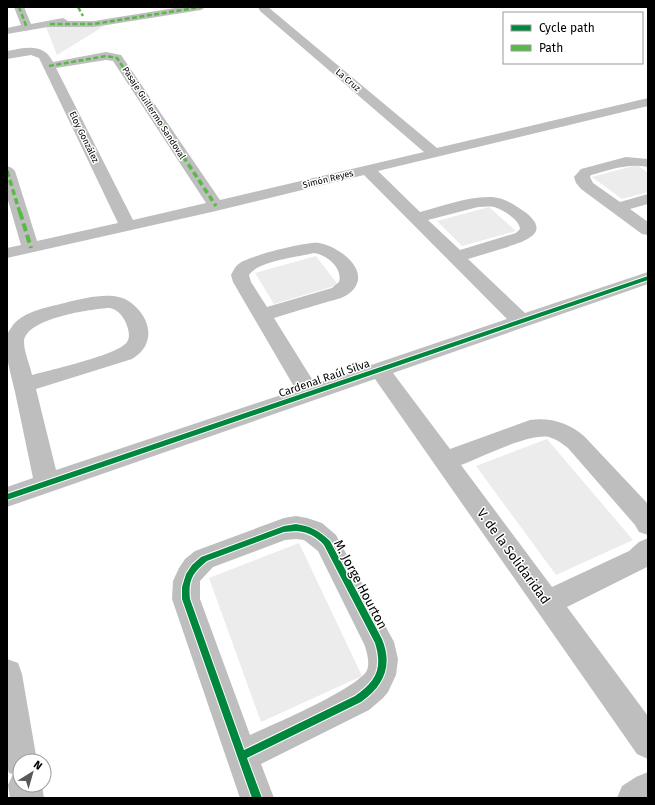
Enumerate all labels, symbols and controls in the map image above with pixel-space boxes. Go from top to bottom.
legend [503,12,643,64]
text: Cycle path [539,21,595,35]
text: Path [539,41,563,55]
street label: Pasaje Guillermo Sandoval [120,65,188,161]
street label: La Cruz [334,67,362,93]
street label: Eloy González [67,110,101,164]
street label: Simón Reyes [302,168,354,190]
street label: Cardenal Raúl Silva [277,357,371,400]
street label: V. de la Solidaridad [474,506,553,607]
street label: M. Jorge Hourton [331,537,390,631]
north arrow [12,753,52,793]
text: N [31,758,45,773]

